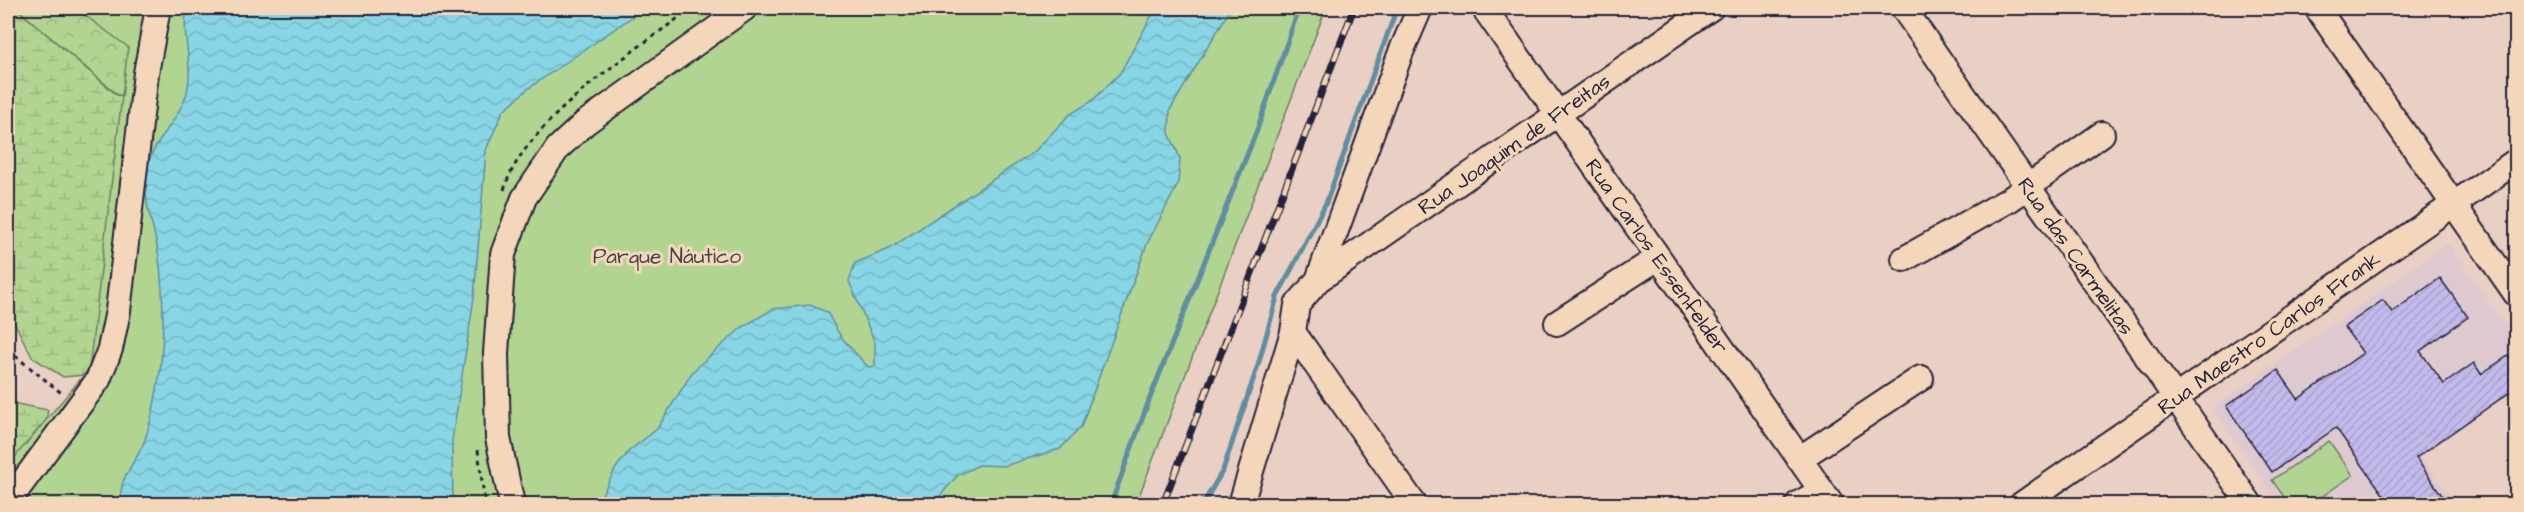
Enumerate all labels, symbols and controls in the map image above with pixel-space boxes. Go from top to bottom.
street label: Rua Joaquim de Freitas [1412,67,1616,222]
street label: Rua Carlos Essenfelder [1578,153,1735,360]
street label: Rua das Carmelitas [2010,172,2141,341]
park label: Parque Náutico [593,242,741,271]
street label: Rua Maestro Carlos Frank [2152,245,2387,422]

